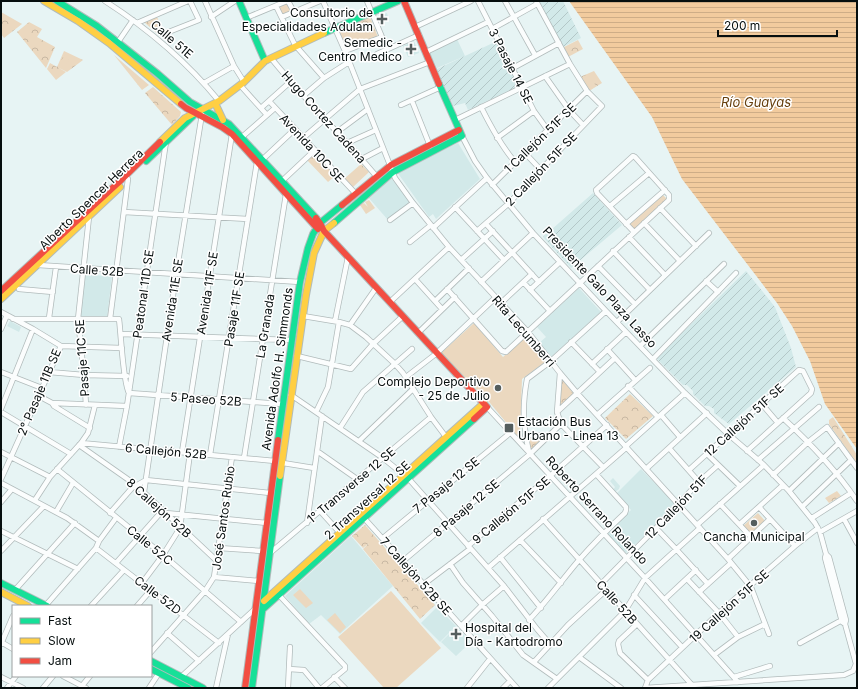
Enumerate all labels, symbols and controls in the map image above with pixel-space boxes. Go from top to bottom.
place label: Consultorio de Especialidades Adulam [242,5,373,34]
scale bar [718,12,837,38]
marker: Consultorio de Especialidades Adulam [376,13,388,25]
street label: Calle 51E [148,17,196,61]
text: 200 m [724,18,760,33]
street label: 3 Pasaje 14 SE [486,26,536,106]
place label: Semedic - Centro Medico [318,35,402,64]
marker: Semedic - Centro Medico [405,43,417,55]
street label: Hugo Cortez Cadena [279,68,369,166]
water label: Río Guayas [721,94,791,110]
street label: 1 Callejón 51F SE [501,100,579,176]
street label: Avenida 10C SE [277,111,347,185]
street label: 2 Callejón 51F SE [502,129,580,209]
street label: Alberto Spencer Herrera [36,145,146,253]
street label: Presidente Galo Plaza Lasso [540,223,660,351]
street label: Peatonal 11D SE [129,249,157,339]
street label: Avenida 11F SE [193,251,221,335]
street label: Avenida 11E SE [158,257,186,343]
street label: Calle 52B [69,261,125,279]
street label: Pasaje 11F SE [221,270,247,348]
street label: Avenida Adolfo H. Simmonds [258,287,296,451]
street label: Rita Lecumberri [489,292,559,370]
street label: La Granada [253,293,277,359]
street label: Pasaje 11C SE [72,319,92,397]
street label: 2° Pasaje 11B SE [14,346,64,438]
place label: Complejo Deportivo - 25 de Julio [377,374,490,403]
street label: 12 Callejón 51F SE [701,380,787,460]
marker: Complejo Deportivo - 25 de Julio [493,383,503,393]
street label: 5 Paseo 52B [170,389,242,409]
place label: Estación Bus Urbano - Linea 13 [518,414,619,443]
marker: Estación Bus Urbano - Linea 13 [503,422,515,434]
street label: 6 Callejón 52B [124,440,208,462]
street label: 1° Transverse 12 SE [304,444,398,526]
street label: Roberto Serrano Rolando [543,453,651,567]
street label: 7 Pasaje 12 SE [410,454,482,516]
street label: 2 Transversal 12 SE [321,458,413,542]
street label: José Santos Rubio [208,465,238,571]
street label: 12 Callejón 51F [642,472,710,542]
street label: 9 Callejón 51F SE [469,473,553,547]
street label: 8 Callejón 52B [123,475,195,541]
street label: 8 Pasaje 12 SE [430,476,502,540]
marker: Cancha Municipal [749,518,759,528]
street label: Calle 52C [124,522,176,568]
place label: Cancha Municipal [703,529,805,544]
street label: 7 Callejón 52B SE [377,534,455,618]
street label: 19 Callejón 51F SE [686,566,772,646]
street label: Calle 52D [132,572,184,618]
street label: Calle 52B [593,577,641,627]
legend [12,605,152,677]
text: Fast [48,613,72,628]
place label: Hospital del Día - Kartodromo [465,620,563,649]
marker: Hospital del Día - Kartodromo [450,628,462,640]
text: Slow [48,633,76,648]
text: Jam [48,653,72,668]

